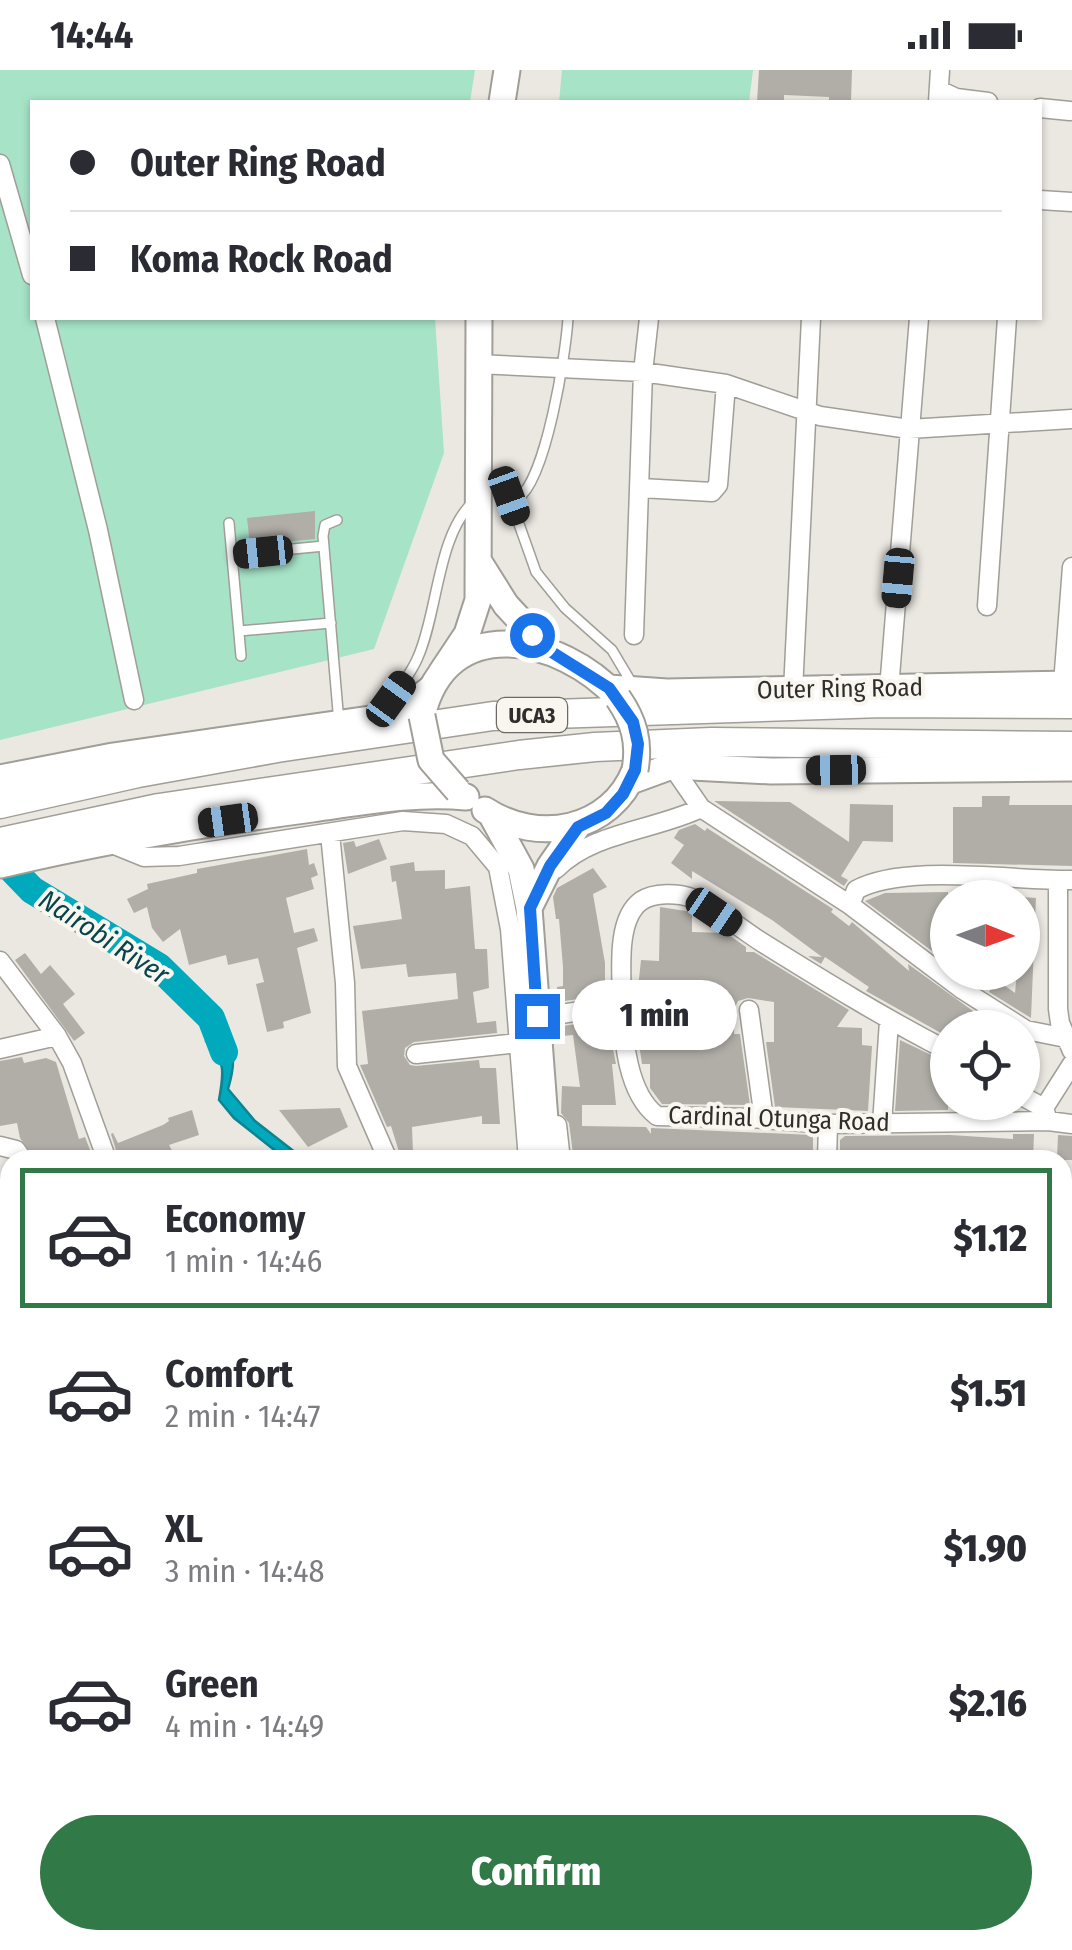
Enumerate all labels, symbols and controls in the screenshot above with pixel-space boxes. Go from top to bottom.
text: 14:44 [50,12,133,58]
text: Outer Ring Road [130,140,386,186]
text: Koma Rock Road [130,236,393,282]
car [485,463,533,529]
car [232,534,294,570]
car [880,547,916,609]
route start [510,613,555,658]
car [361,666,421,732]
street label: Outer Ring Road [757,673,923,705]
road number: UCA3 [497,698,567,732]
car [806,754,866,786]
car [196,801,260,839]
north arrow [930,880,1040,990]
map controls [930,880,1040,1120]
water label: Nairobi River [33,883,176,992]
car [681,883,747,941]
callout: 1 min [572,981,737,1051]
route end [515,994,560,1039]
text: 1 min [620,996,689,1034]
button: locate [930,1010,1040,1120]
street label: Cardinal Otunga Road [668,1100,890,1138]
icon: car [45,1193,135,1283]
text: Economy [165,1196,305,1242]
text: $1.12 [954,1215,1027,1261]
text: 1 min · 14:46 [165,1242,322,1280]
icon: car [45,1348,135,1438]
text: Comfort [165,1351,293,1397]
text: $1.51 [950,1370,1027,1416]
text: 2 min · 14:47 [165,1397,320,1435]
icon: car [45,1503,135,1593]
text: XL [165,1506,203,1552]
text: $1.90 [944,1525,1027,1571]
text: 3 min · 14:48 [165,1552,324,1590]
icon: car [45,1658,135,1748]
text: Green [165,1661,259,1707]
text: $2.16 [949,1680,1027,1726]
text: 4 min · 14:49 [165,1707,324,1745]
button: Confirm [40,1815,1032,1930]

